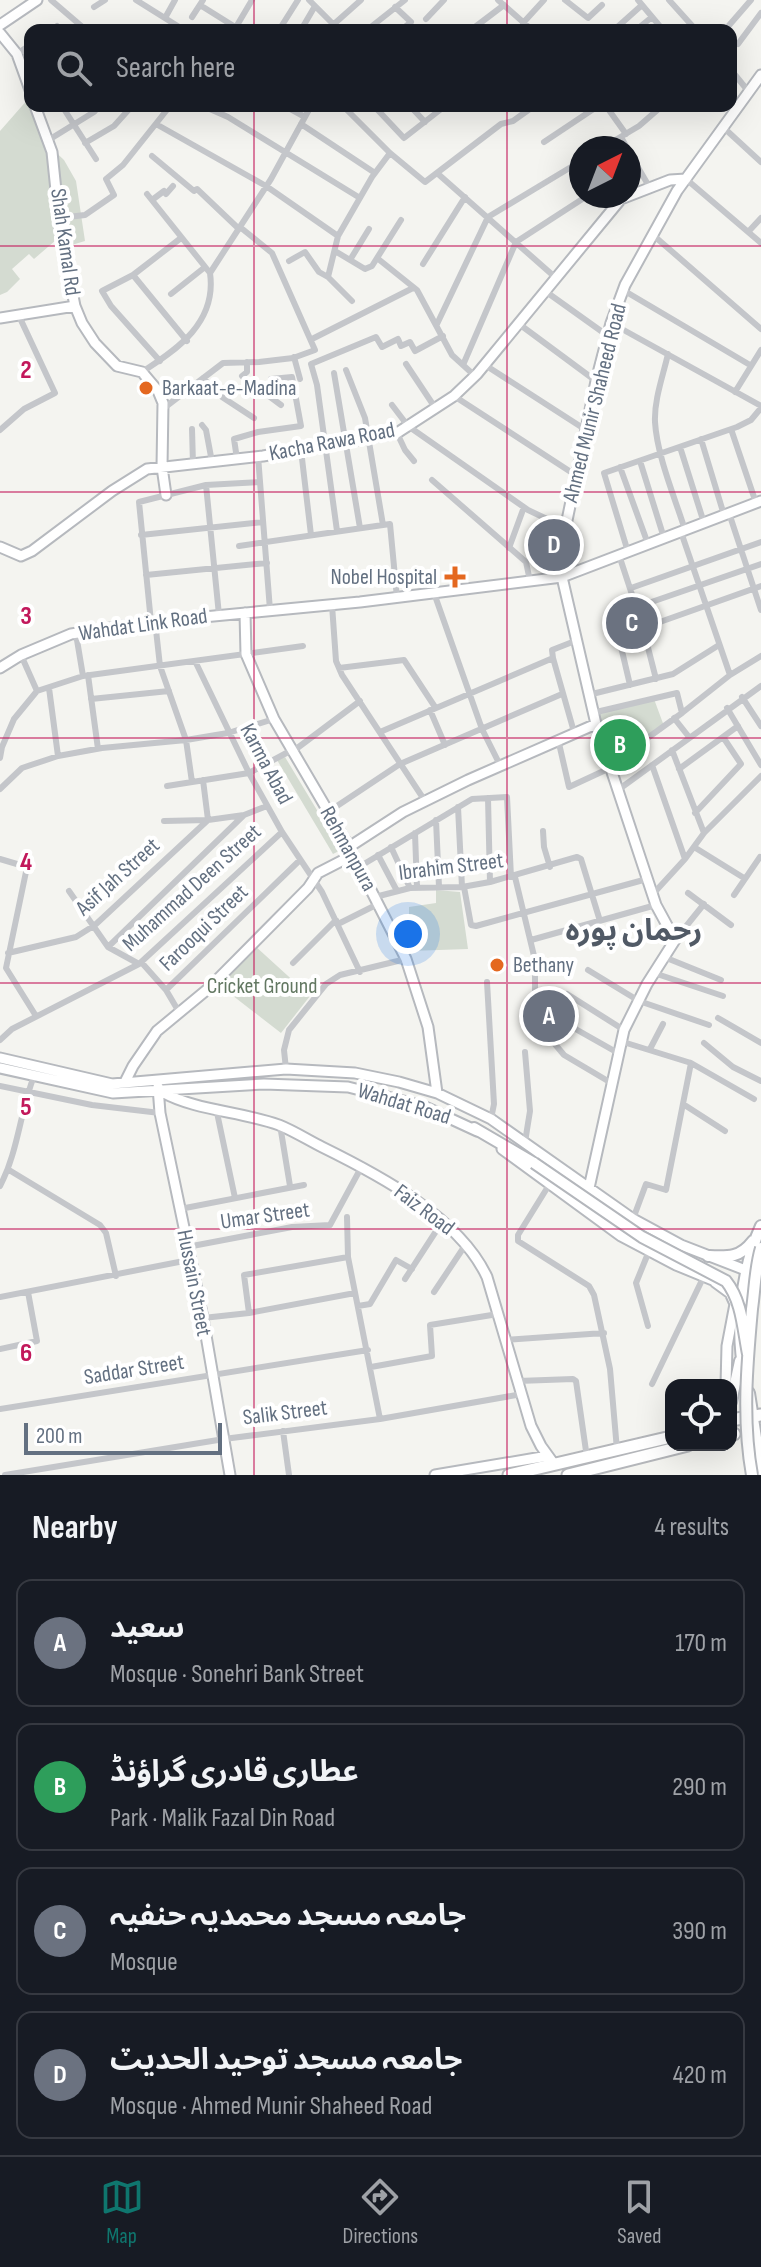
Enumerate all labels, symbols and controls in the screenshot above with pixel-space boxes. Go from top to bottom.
search box [24,24,737,112]
icon: search [52,46,96,90]
text: Search here [116,50,235,86]
north arrow [569,136,641,208]
street label: Shah Kamal Rd [44,187,86,297]
street label: Ahmed Munir Shaheed Road [557,301,633,506]
text: 2 [20,355,32,386]
place label: Barkaat-e-Madina [162,375,296,402]
marker: Barkaat-e-Madina [137,379,155,397]
street label: Kacha Rawa Road [267,417,397,467]
pin: D [528,515,580,575]
place label: Nobel Hospital [331,564,437,591]
marker: Nobel Hospital [444,566,466,588]
pin: C [606,593,658,653]
text: 3 [20,601,32,632]
street label: Wahdat Link Road [77,603,209,647]
pin: B [594,715,646,775]
street label: Karma Abad [234,719,298,809]
street label: Rehmanpura [314,802,382,896]
street label: Muhammad Deen Street [117,818,267,957]
street label: Asif Jah Street [70,832,166,922]
text: 4 [20,847,32,878]
street label: Ibrahim Street [397,847,505,887]
street label: Farooqui Street [154,879,254,977]
district label: رحمان پورہ [566,913,702,950]
your location [388,914,428,954]
place label: Bethany [513,952,575,979]
marker: Bethany [488,956,506,974]
park label: Cricket Ground [207,973,317,1000]
pin: A [523,986,575,1046]
street label: Wahdat Road [354,1077,454,1131]
text: 5 [20,1092,32,1123]
street label: Faiz Road [388,1179,460,1241]
street label: Umar Street [219,1196,312,1236]
street label: Hussain Street [170,1228,218,1339]
text: 6 [20,1338,32,1369]
street label: Saddar Street [82,1349,186,1391]
map controls [665,1379,737,1451]
button: locate [665,1379,737,1451]
street label: Salik Street [241,1394,329,1432]
scale bar [24,1419,222,1455]
text: 200 m [36,1423,82,1450]
text: Nearby [32,1507,118,1548]
text: 4 results [654,1512,729,1543]
text: سعید [110,1610,184,1646]
text: A [54,1628,66,1659]
text: 170 m [675,1628,727,1659]
text: Mosque · Sonehri Bank Street [110,1659,364,1690]
text: عطاری قادری گراؤنڈ [110,1754,359,1790]
text: B [54,1772,66,1803]
text: 290 m [672,1772,727,1803]
text: Park · Malik Fazal Din Road [110,1803,335,1834]
text: جامعہ مسجد محمدیہ حنفیہ [110,1898,466,1934]
text: C [53,1916,67,1947]
text: 390 m [672,1916,727,1947]
text: Mosque [110,1947,178,1978]
text: جامعہ مسجد توحید الحدیٽ [110,2042,462,2078]
text: D [53,2060,67,2091]
text: 420 m [673,2060,727,2091]
text: Mosque · Ahmed Munir Shaheed Road [110,2091,432,2122]
tab: Map [100,2175,144,2250]
tab: Directions [343,2175,418,2250]
tab: Saved [617,2175,661,2250]

